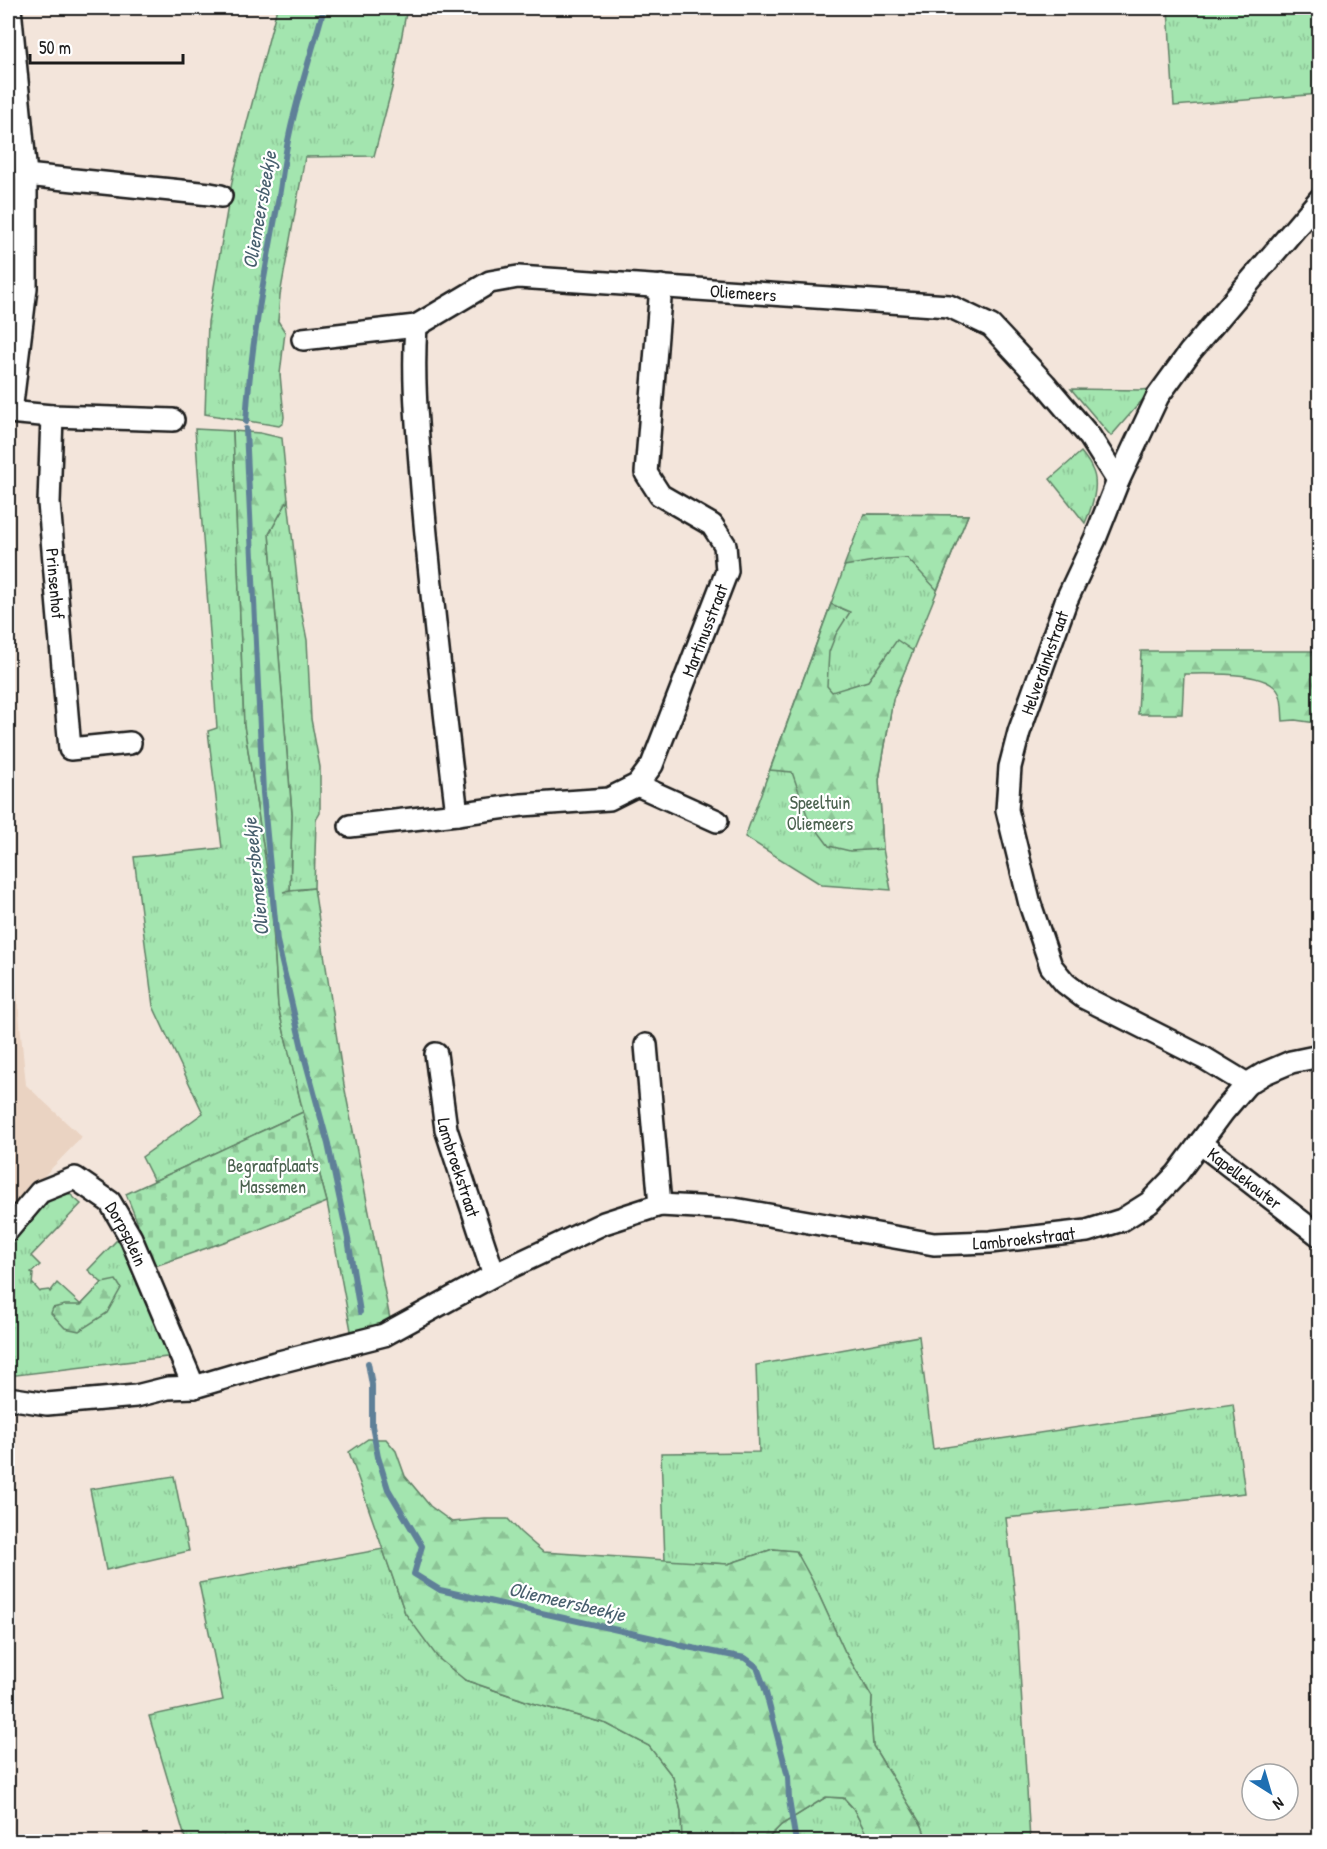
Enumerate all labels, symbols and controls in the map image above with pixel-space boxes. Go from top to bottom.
scale bar [30,27,183,65]
text: 50 m [39,35,71,60]
water label: Oliemeersbeekje [235,148,283,271]
street label: Oliemeers [709,277,777,307]
street label: Prinsenhof [40,547,71,621]
street label: Martinusstraat [675,579,734,680]
street label: Helverdinkstraat [1014,606,1074,718]
park label: Speeltuin Oliemeers [787,790,853,836]
water label: Oliemeersbeekje [235,815,275,938]
street label: Lambroekstraat [432,1116,487,1221]
street label: Kapellekouter [1202,1141,1288,1215]
park label: Begraafplaats Massemen [227,1153,319,1199]
street label: Dorpsplein [100,1197,154,1270]
street label: Lambroekstraat [972,1220,1077,1255]
water label: Oliemeersbeekje [506,1574,629,1628]
north arrow [1240,1762,1300,1822]
text: N [1269,1793,1289,1816]

